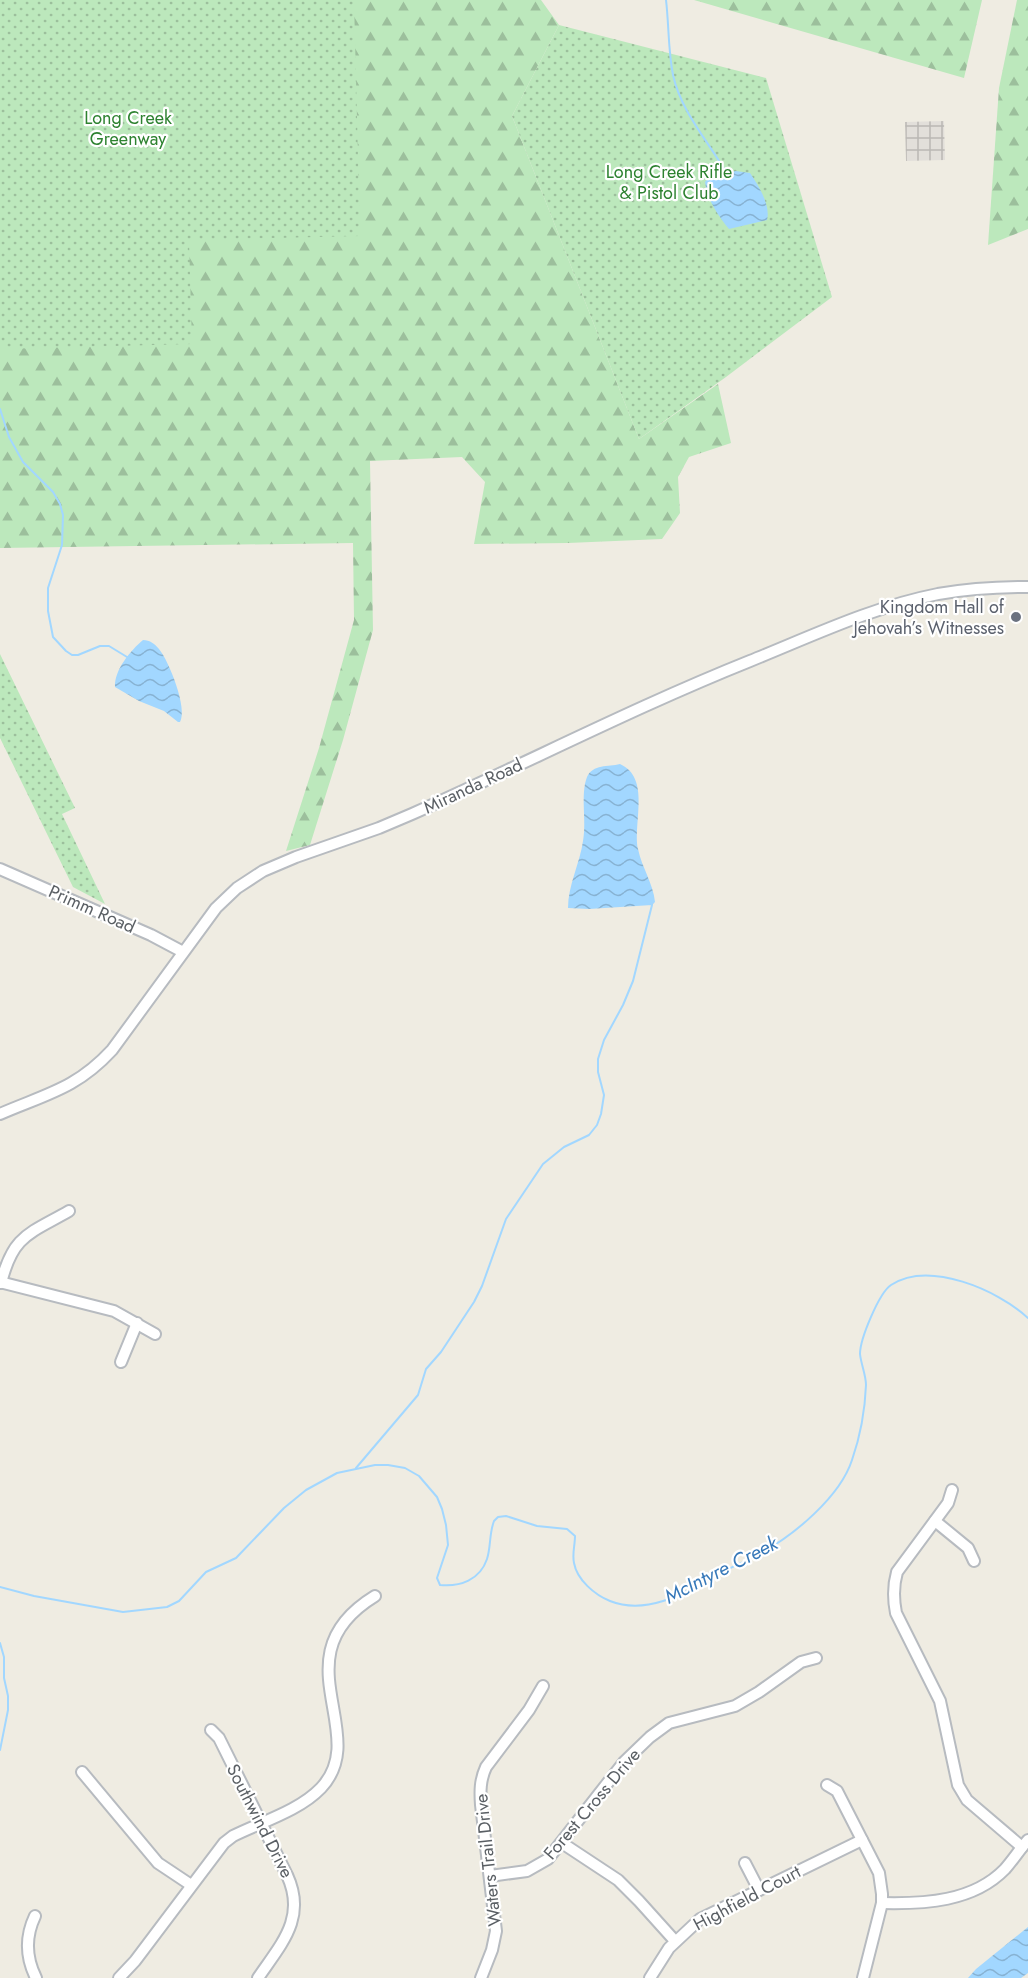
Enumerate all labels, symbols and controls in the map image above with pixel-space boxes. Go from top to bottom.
park label: Long Creek Greenway [84,105,172,152]
park label: Long Creek Rifle & Pistol Club [606,159,732,206]
place label: Kingdom Hall of Jehovah’s Witnesses [852,594,1005,641]
marker: Kingdom Hall of Jehovah’s Witnesses [1009,610,1023,624]
street label: Miranda Road [419,752,527,820]
street label: Primm Road [44,878,140,940]
water label: McIntyre Creek [659,1528,784,1611]
street label: Forest Cross Drive [538,1743,646,1865]
street label: Southwind Drive [220,1759,300,1883]
street label: Waters Trail Drive [468,1792,508,1928]
street label: Highfield Court [689,1858,806,1937]

